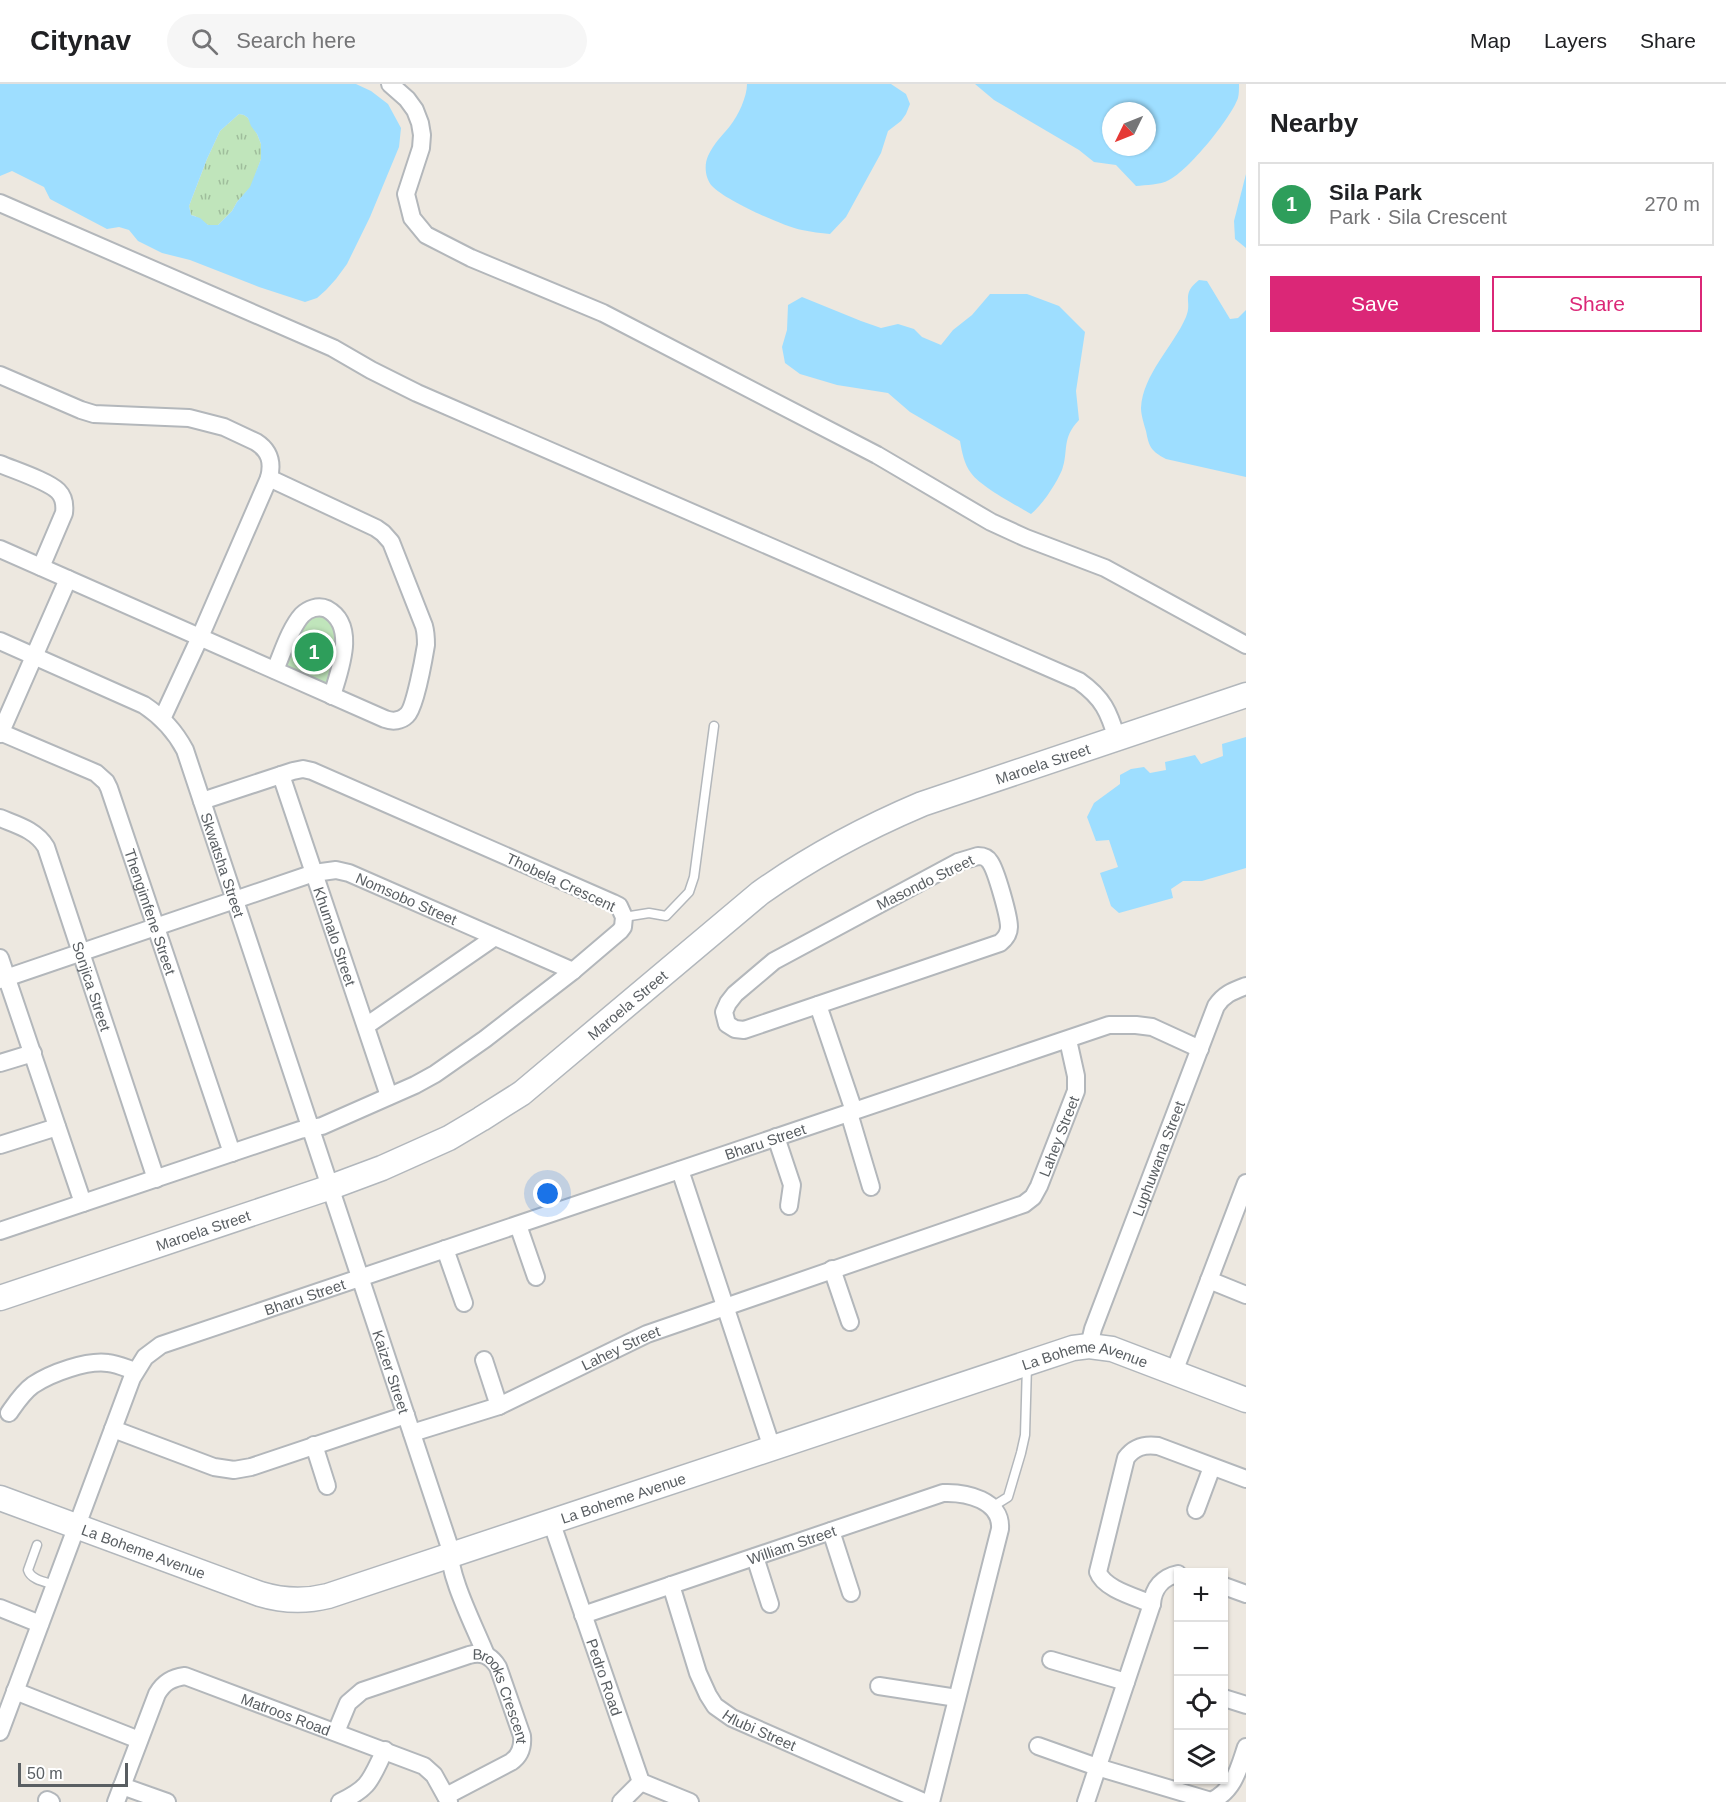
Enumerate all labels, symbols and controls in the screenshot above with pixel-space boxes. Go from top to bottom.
search box [167,14,587,68]
text: Citynav [30,25,131,56]
icon: search [188,25,221,58]
text: Search here [236,28,356,53]
text: Map [1470,29,1511,52]
text: Layers [1544,29,1607,52]
text: Share [1640,29,1696,52]
north arrow [1102,102,1156,156]
text: Nearby [1270,108,1358,138]
text: Sila Park [1329,180,1422,205]
text: 1 [1286,193,1297,215]
text: 270 m [1644,193,1700,215]
text: Park · Sila Crescent [1329,206,1507,228]
button: Save [1270,276,1480,332]
button: Share [1492,276,1702,332]
pin: 1 [294,630,334,674]
street label: Maroela Street [993,739,1093,787]
street label: Skwatsha Street [198,810,249,920]
street label: Thengimfene Street [122,846,180,978]
street label: Thobela Crescent [504,849,619,915]
street label: Masondo Street [874,851,977,913]
street label: Nomsobo Street [353,869,460,928]
street label: Khumalo Street [311,884,360,989]
street label: Sonjica Street [69,939,115,1034]
street label: Maroela Street [584,966,671,1043]
street label: Lahey Street [1035,1093,1082,1179]
street label: Luphuwana Street [1128,1098,1188,1218]
street label: Bharu Street [722,1119,808,1163]
your location [533,1179,562,1208]
street label: Maroela Street [154,1206,253,1254]
street label: Bharu Street [262,1275,348,1318]
street label: Lahey Street [578,1321,663,1373]
street label: Kaizer Street [370,1328,413,1416]
street label: La Boheme Avenue [1019,1337,1150,1373]
street label: La Boheme Avenue [558,1469,688,1526]
street label: La Boheme Avenue [79,1520,208,1582]
street label: William Street [745,1521,839,1567]
map controls [1174,1568,1228,1784]
button: + [1174,1568,1228,1622]
button: − [1174,1622,1228,1676]
street label: Pedro Road [584,1636,626,1718]
street label: Brooks Crescent [473,1645,531,1745]
button: locate [1174,1676,1228,1730]
street label: Matroos Road [239,1689,333,1739]
street label: Hlubi Street [720,1706,800,1754]
button: layers [1174,1730,1228,1784]
scale bar [18,1760,128,1788]
text: 50 m [27,1765,63,1782]

